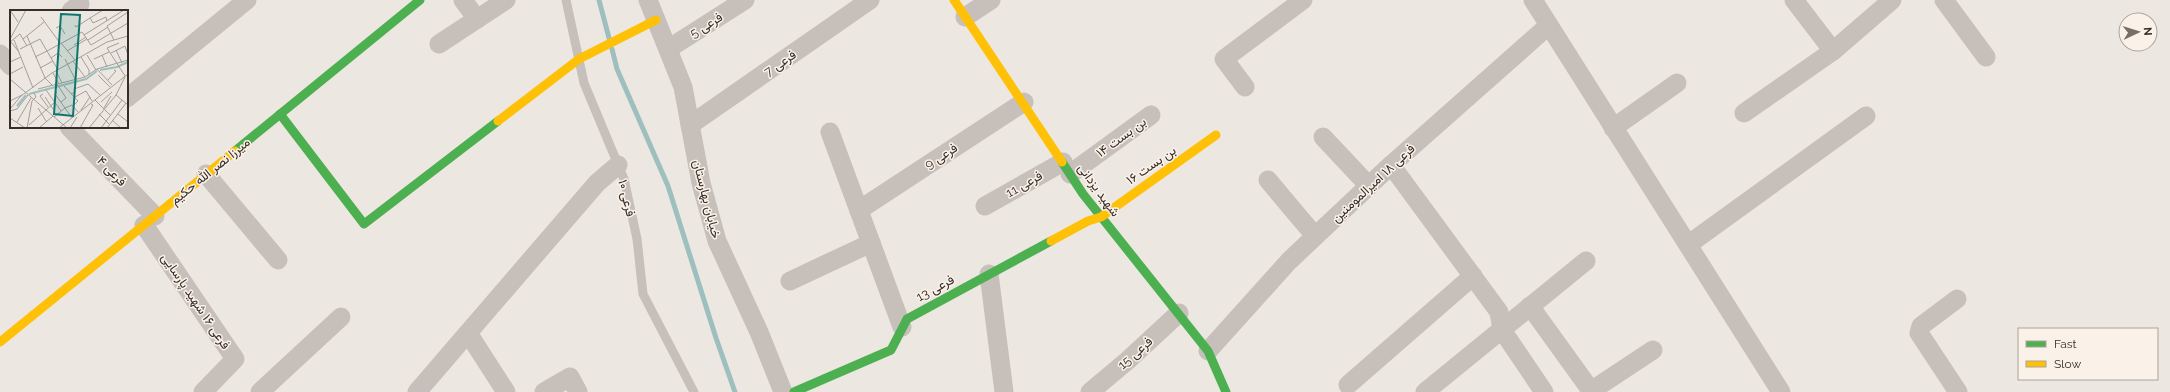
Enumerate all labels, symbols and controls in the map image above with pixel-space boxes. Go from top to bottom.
street label: فرعی 5 [687,9,726,42]
inset map [10,10,128,128]
north arrow [2118,12,2158,52]
text: N [2141,27,2154,36]
street label: فرعی 7 [761,47,799,80]
street label: بن بست ۱۴ [1093,114,1150,161]
street label: میرزا نصر الله حکیم [167,134,253,208]
street label: فرعی 9 [922,140,961,173]
street label: فرعی ۱۸ امیرالمومنین [1328,141,1418,226]
street label: بن بست ۱۶ [1123,142,1179,188]
street label: فرعی ۴ [93,153,130,190]
street label: خیابان بهارستان [689,158,724,241]
street label: شهید یزدانی [1074,161,1123,220]
street label: فرعی 11 [1003,168,1045,201]
street label: فرعی ۱۰ [614,178,639,218]
street label: فرعی ۱۶ شهید پارسایی [157,250,234,353]
street label: فرعی 13 [913,271,957,305]
legend [2018,328,2158,380]
street label: فرعی 15 [1115,334,1156,373]
text: Fast [2054,337,2077,351]
text: Slow [2054,357,2081,371]

